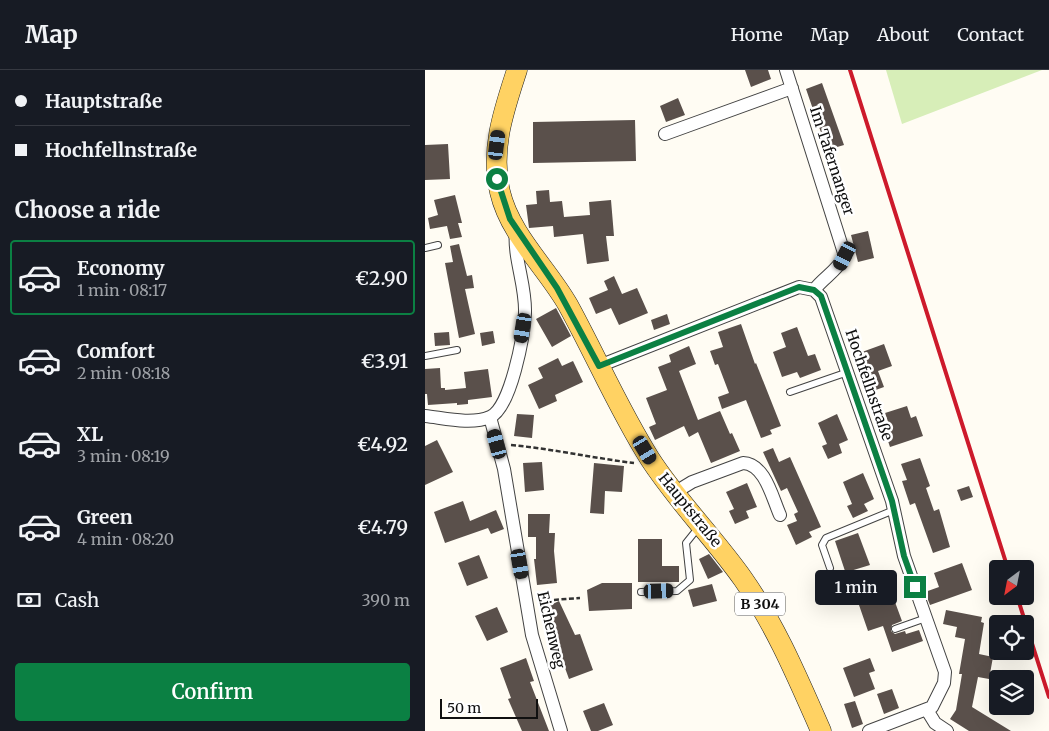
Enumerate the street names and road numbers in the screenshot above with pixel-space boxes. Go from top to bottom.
street label: Im Tafernanger [806,104,859,218]
street label: Hochfellnstraße [842,327,897,443]
street label: Hauptstraße [655,469,726,551]
street label: Eichenweg [533,589,570,670]
road number: B 304 [735,592,785,616]

